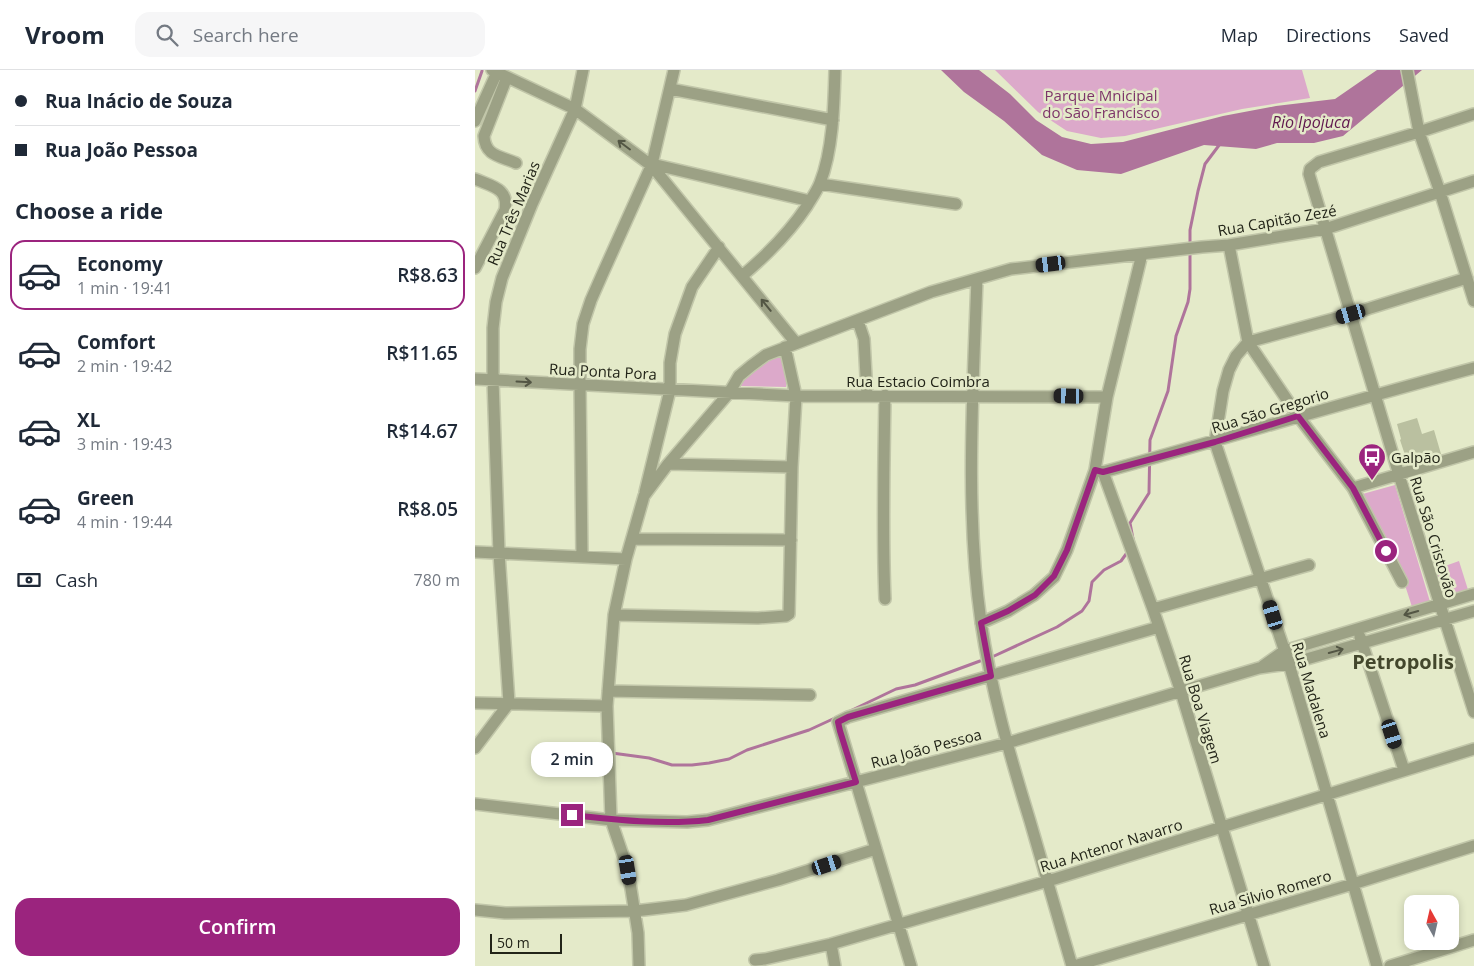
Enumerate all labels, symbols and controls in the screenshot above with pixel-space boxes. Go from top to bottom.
search box [135,12,485,57]
text: Vroom [25,18,105,51]
icon: search [153,21,181,49]
text: Search here [193,22,299,48]
text: Map [1221,23,1258,47]
text: Directions [1286,23,1371,47]
text: Saved [1399,23,1449,47]
park label: Parque Mnicipal do São Francisco [1042,85,1160,122]
text: Rua Inácio de Souza [45,88,233,114]
water label: Rio Ipojuca [1272,111,1350,133]
text: Rua João Pessoa [45,137,198,163]
one-way arrow [617,140,631,150]
street label: Rua Três Marias [482,158,544,268]
text: Choose a ride [15,195,163,225]
street label: Rua Capitão Zezé [1216,200,1338,240]
text: Economy [77,251,163,277]
icon: car [17,253,62,298]
car [1035,255,1066,273]
text: R$8.63 [397,262,458,288]
text: 1 min · 19:41 [77,277,172,299]
one-way arrow [760,299,771,312]
car [1334,303,1367,325]
text: Comfort [77,329,156,355]
icon: car [17,331,62,376]
text: R$11.65 [386,340,458,366]
text: 2 min · 19:42 [77,355,172,377]
street label: Rua Ponta Pora [549,358,657,384]
street label: Rua Estacio Coimbra [846,371,990,391]
one-way arrow [515,377,531,386]
street label: Rua São Gregorio [1209,383,1331,437]
car [1053,388,1084,404]
text: XL [77,407,100,433]
icon: car [17,409,62,454]
text: R$14.67 [386,418,458,444]
text: 3 min · 19:43 [77,433,172,455]
bus stop icon: Galpão [1357,442,1387,481]
place label: Galpão [1391,447,1441,467]
street label: Rua São Cristovão [1406,474,1462,600]
text: Green [77,485,134,511]
icon: car [17,487,62,532]
text: R$8.05 [397,496,458,522]
text: 4 min · 19:44 [77,511,172,533]
route start [1375,540,1397,562]
icon: cash [15,566,43,594]
text: Cash [55,567,98,593]
text: 780 m [414,569,460,591]
car [1261,598,1284,632]
one-way arrow [1403,609,1419,619]
street label: Rua Madalena [1288,639,1336,741]
one-way arrow [1328,646,1344,656]
district label: Petropolis [1352,648,1454,675]
street label: Rua Boa Viagem [1175,652,1227,766]
car [1380,717,1403,751]
street label: Rua João Pessoa [868,724,984,772]
callout: 2 min [531,742,613,778]
text: 2 min [550,748,594,770]
route end [561,804,583,826]
street label: Rua Antenor Navarro [1037,814,1185,876]
car [810,853,843,877]
car [618,854,637,886]
street label: Rua Silvio Romero [1206,865,1334,919]
north arrow [1404,895,1459,950]
map controls [1404,895,1459,950]
button: Confirm [15,898,460,956]
scale bar [490,931,563,954]
text: 50 m [497,933,530,952]

